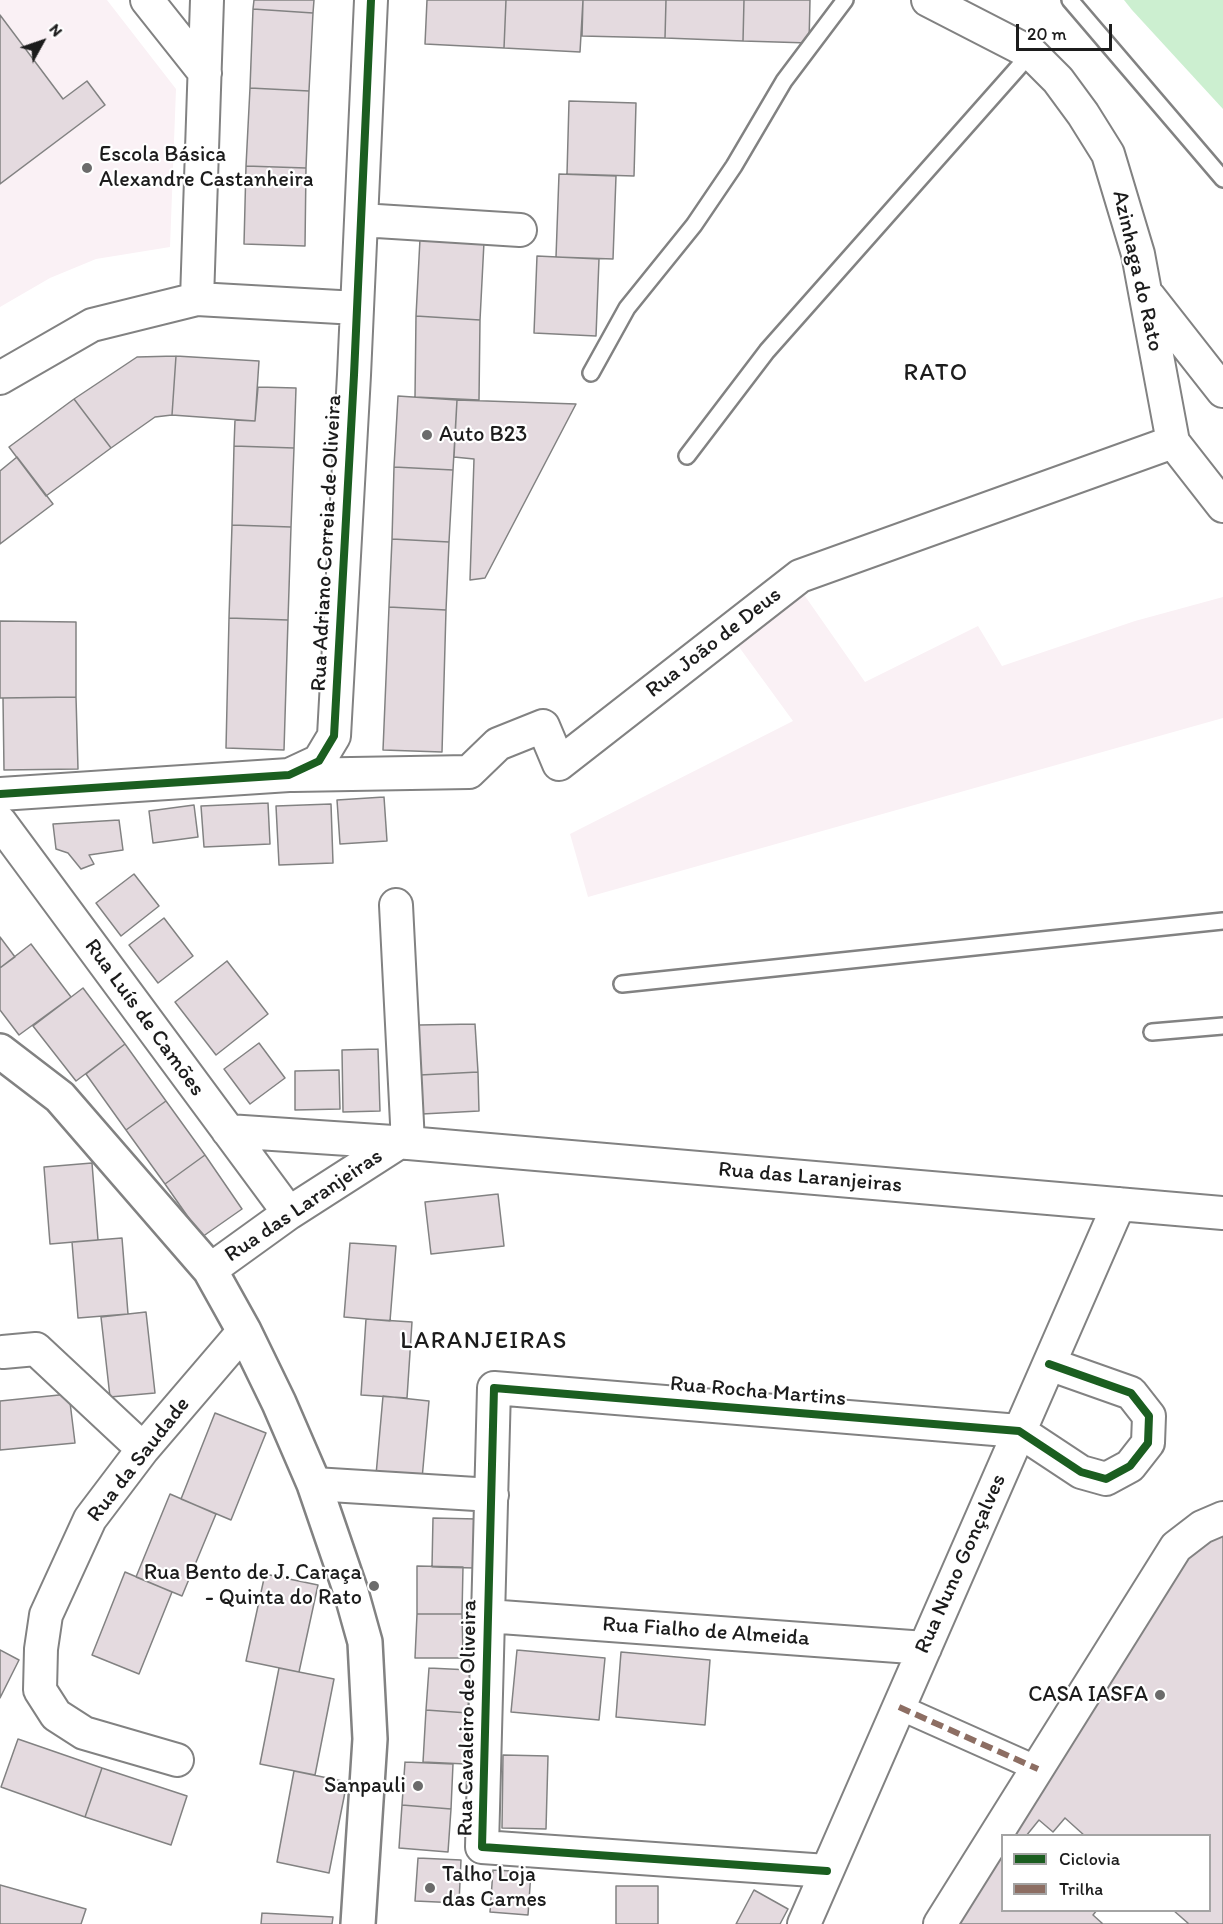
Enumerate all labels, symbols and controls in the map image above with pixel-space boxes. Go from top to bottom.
north arrow [12,12,72,72]
scale bar [1019,12,1115,50]
text: N [45,20,67,40]
text: 20 m [1027,23,1067,45]
place label: Escola Básica Alexandre Castanheira [99,142,314,194]
marker: Escola Básica Alexandre Castanheira [80,161,94,175]
street label: Azinhaga do Rato [1106,188,1168,354]
district label: RATO [903,360,969,388]
street label: Rua Adriano Correia de Oliveira [306,394,348,692]
place label: Auto B23 [439,422,527,448]
marker: Auto B23 [420,428,434,442]
street label: Rua João de Deus [641,582,787,704]
street label: Rua Luís de Camões [78,934,210,1102]
street label: Rua das Laranjeiras [220,1143,388,1269]
street label: Rua das Laranjeiras [717,1157,903,1199]
district label: LARANJEIRAS [400,1328,568,1356]
street label: Rua Rocha Martins [669,1371,847,1413]
street label: Rua da Saudade [82,1392,196,1528]
street label: Rua Nuno Gonçalves [910,1470,1012,1658]
place label: Rua Bento de J. Caraça - Quinta do Rato [144,1560,362,1612]
marker: Rua Bento de J. Caraça - Quinta do Rato [367,1579,381,1593]
street label: Rua Cavaleiro de Oliveira [453,1599,483,1837]
street label: Rua Fialho de Almeida [602,1612,810,1652]
place label: CASA IASFA [1028,1682,1148,1708]
marker: CASA IASFA [1153,1688,1167,1702]
place label: Sanpauli [324,1773,406,1799]
marker: Sanpauli [411,1779,425,1793]
legend [1001,1834,1211,1912]
text: Ciclovia [1059,1848,1120,1870]
place label: Talho Loja das Carnes [442,1862,547,1914]
text: Trilha [1059,1878,1103,1900]
marker: Talho Loja das Carnes [423,1881,437,1895]

